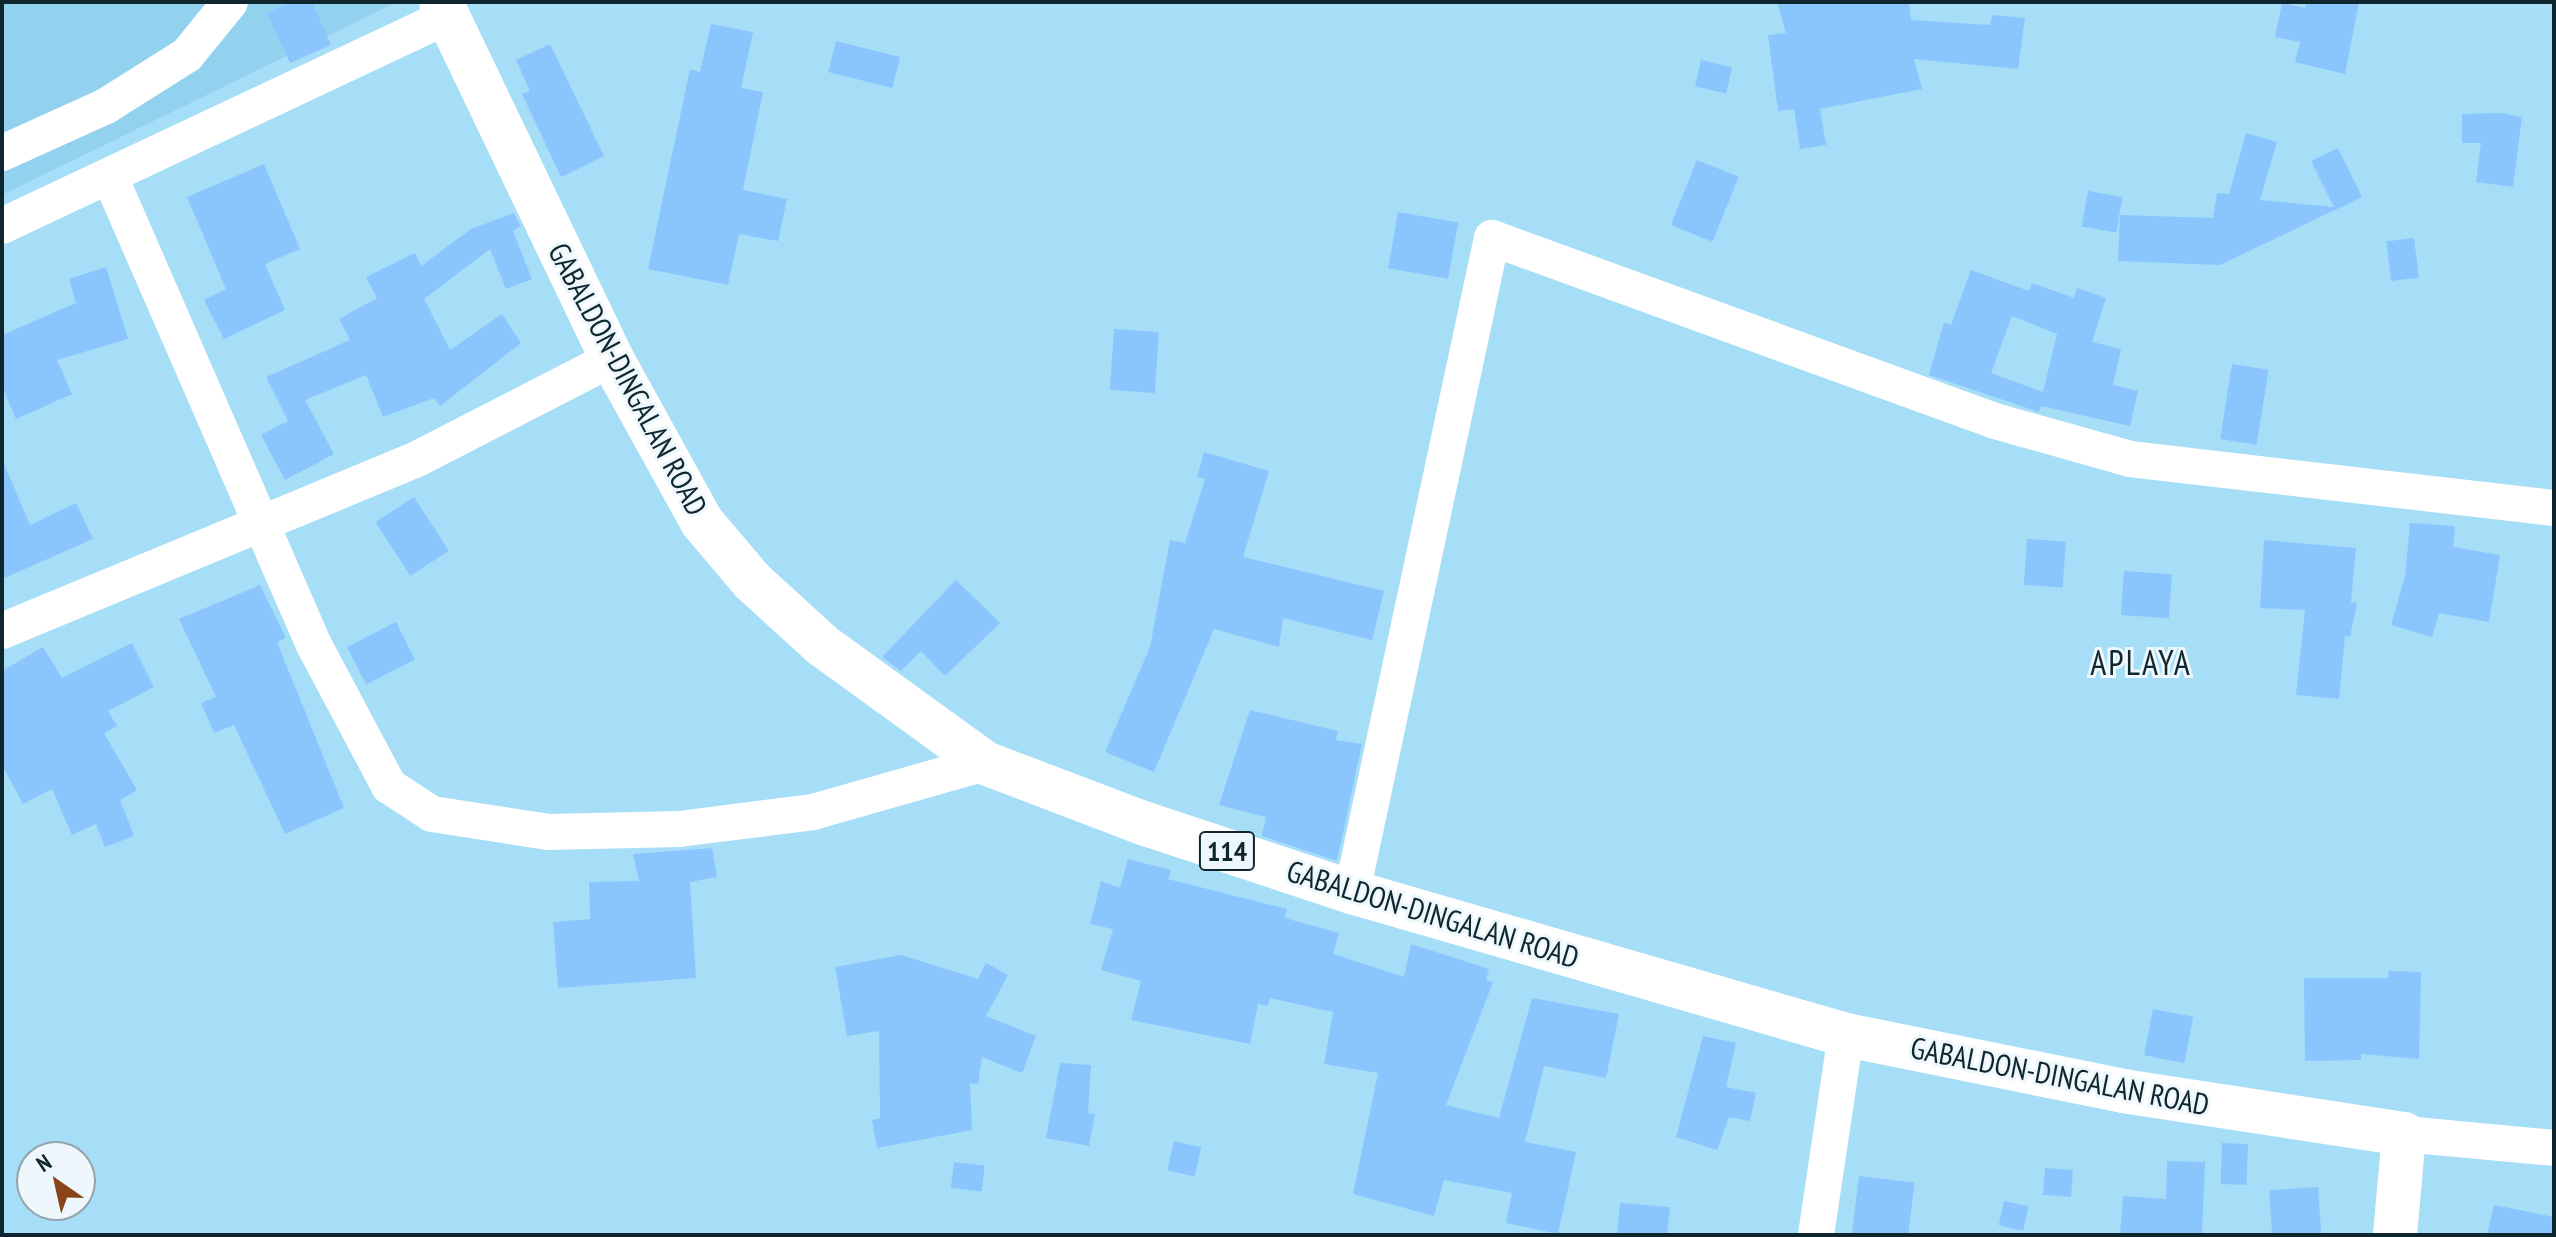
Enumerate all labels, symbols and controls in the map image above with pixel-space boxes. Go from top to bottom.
street label: GABALDON-DINGALAN ROAD [541,237,715,521]
district label: APLAYA [2090,643,2192,683]
road number: 114 [1197,827,1257,875]
street label: GABALDON-DINGALAN ROAD [1283,852,1583,976]
street label: GABALDON-DINGALAN ROAD [1908,1029,2212,1123]
north arrow [16,1141,96,1221]
text: N [31,1148,56,1178]

